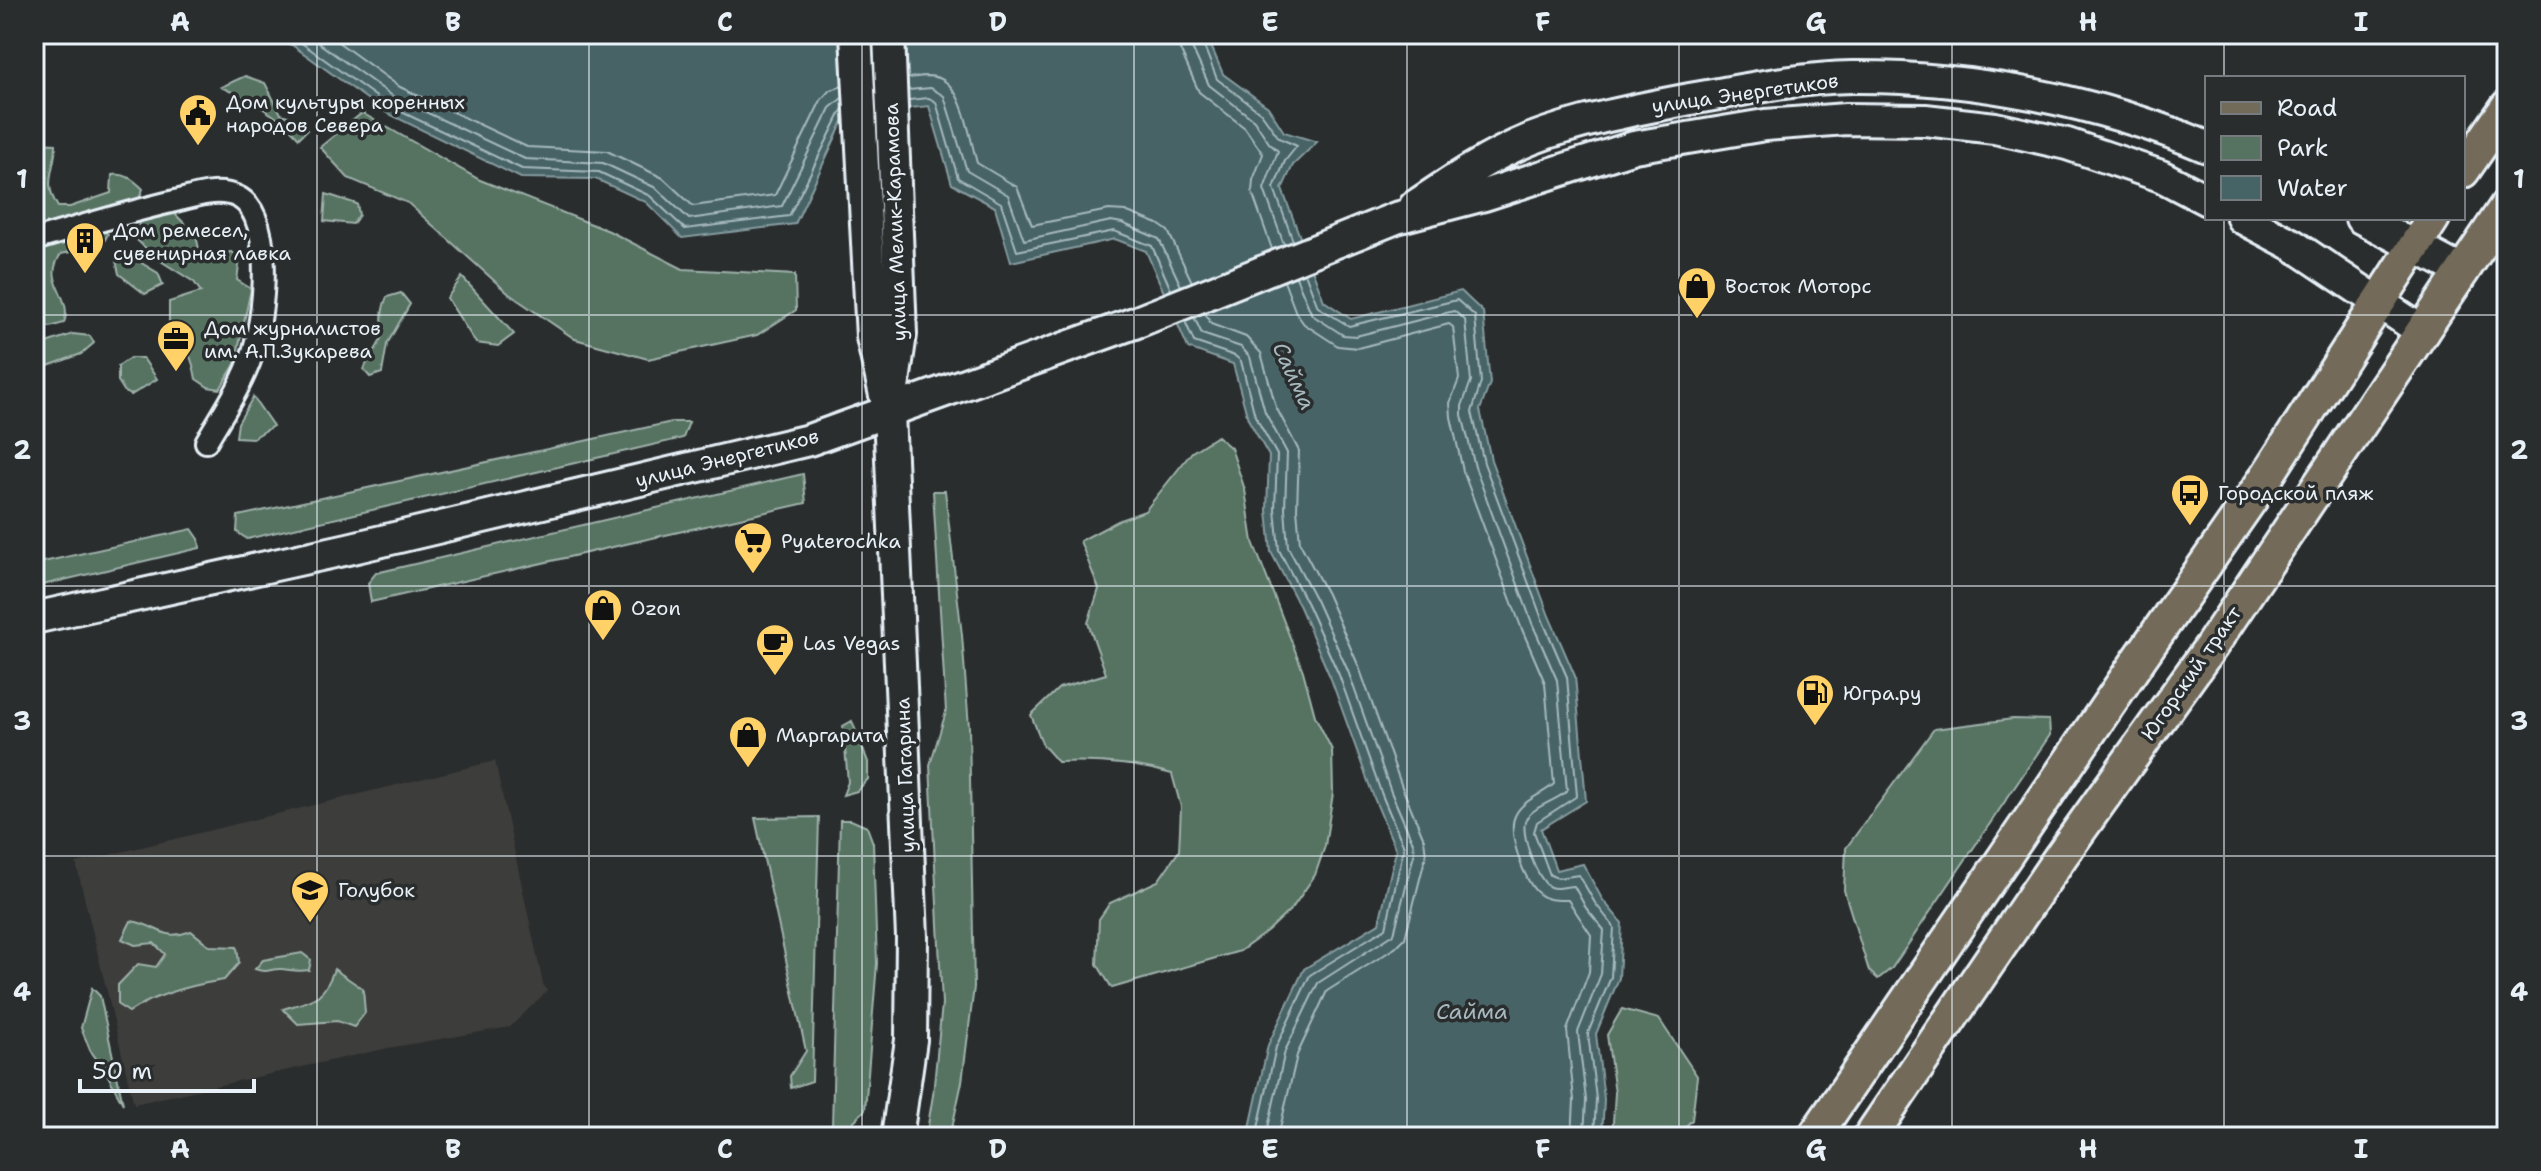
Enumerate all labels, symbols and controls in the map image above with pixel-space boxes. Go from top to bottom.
text: A [170,4,190,39]
text: B [445,4,461,39]
text: C [717,4,733,39]
text: D [989,4,1007,39]
text: E [1261,4,1279,39]
text: F [1535,4,1551,39]
text: G [1806,4,1827,39]
text: H [2079,4,2097,39]
text: I [2354,4,2368,39]
street label: улица Энергетиков [1650,67,1840,119]
legend [2205,76,2465,220]
place label: Дом культуры коренных народов Севера [226,89,465,138]
public building icon: Дом культуры коренных народов Севера [177,92,219,147]
text: Road [2277,92,2337,124]
street label: улица Мелик-Карамова [878,102,912,342]
text: Park [2277,132,2329,164]
text: 1 [16,161,28,196]
text: 1 [2513,161,2525,196]
text: Water [2277,172,2348,204]
place label: Дом ремесел, сувенирная лавка [113,217,292,266]
building icon: Дом ремесел, сувенирная лавка [64,220,106,275]
shop icon: Восток Моторс [1676,265,1718,320]
place label: Восток Моторс [1725,273,1872,299]
place label: Дом журналистов им. А.П.Зукарева [204,315,381,364]
office icon: Дом журналистов им. А.П.Зукарева [155,318,197,373]
water label: Сайма [1266,337,1322,415]
street label: улица Энергетиков [632,423,822,493]
text: 2 [13,432,31,467]
text: 2 [2510,432,2528,467]
bus stop icon: Городской пляж [2169,472,2211,527]
place label: Городской пляж [2218,480,2373,506]
supermarket icon: Pyaterochka [732,520,774,575]
place label: Pyaterochka [781,528,901,554]
shop icon: Ozon [582,587,624,642]
place label: Ozon [631,595,681,621]
street label: Югорский тракт [2135,600,2247,745]
cafe icon: Las Vegas [754,622,796,677]
place label: Las Vegas [803,630,900,656]
fuel station icon: Югра.ру [1794,672,1836,727]
place label: Югра.ру [1843,680,1921,706]
street label: улица Гагарина [889,696,921,853]
text: 3 [13,703,31,738]
text: 3 [2510,703,2528,738]
shop icon: Маргарита [727,714,769,769]
place label: Маргарита [776,722,885,748]
school or university icon: Голубок [289,869,331,924]
place label: Голубок [338,877,415,903]
text: 4 [13,974,31,1009]
text: 4 [2510,974,2528,1009]
water label: Сайма [1436,997,1508,1026]
scale bar [80,1043,254,1093]
text: 50 m [92,1055,152,1087]
text: A [170,1131,190,1166]
text: B [445,1131,461,1166]
text: C [717,1131,733,1166]
text: D [989,1131,1007,1166]
text: E [1261,1131,1279,1166]
text: F [1535,1131,1551,1166]
text: G [1806,1131,1827,1166]
text: H [2079,1131,2097,1166]
text: I [2354,1131,2368,1166]

